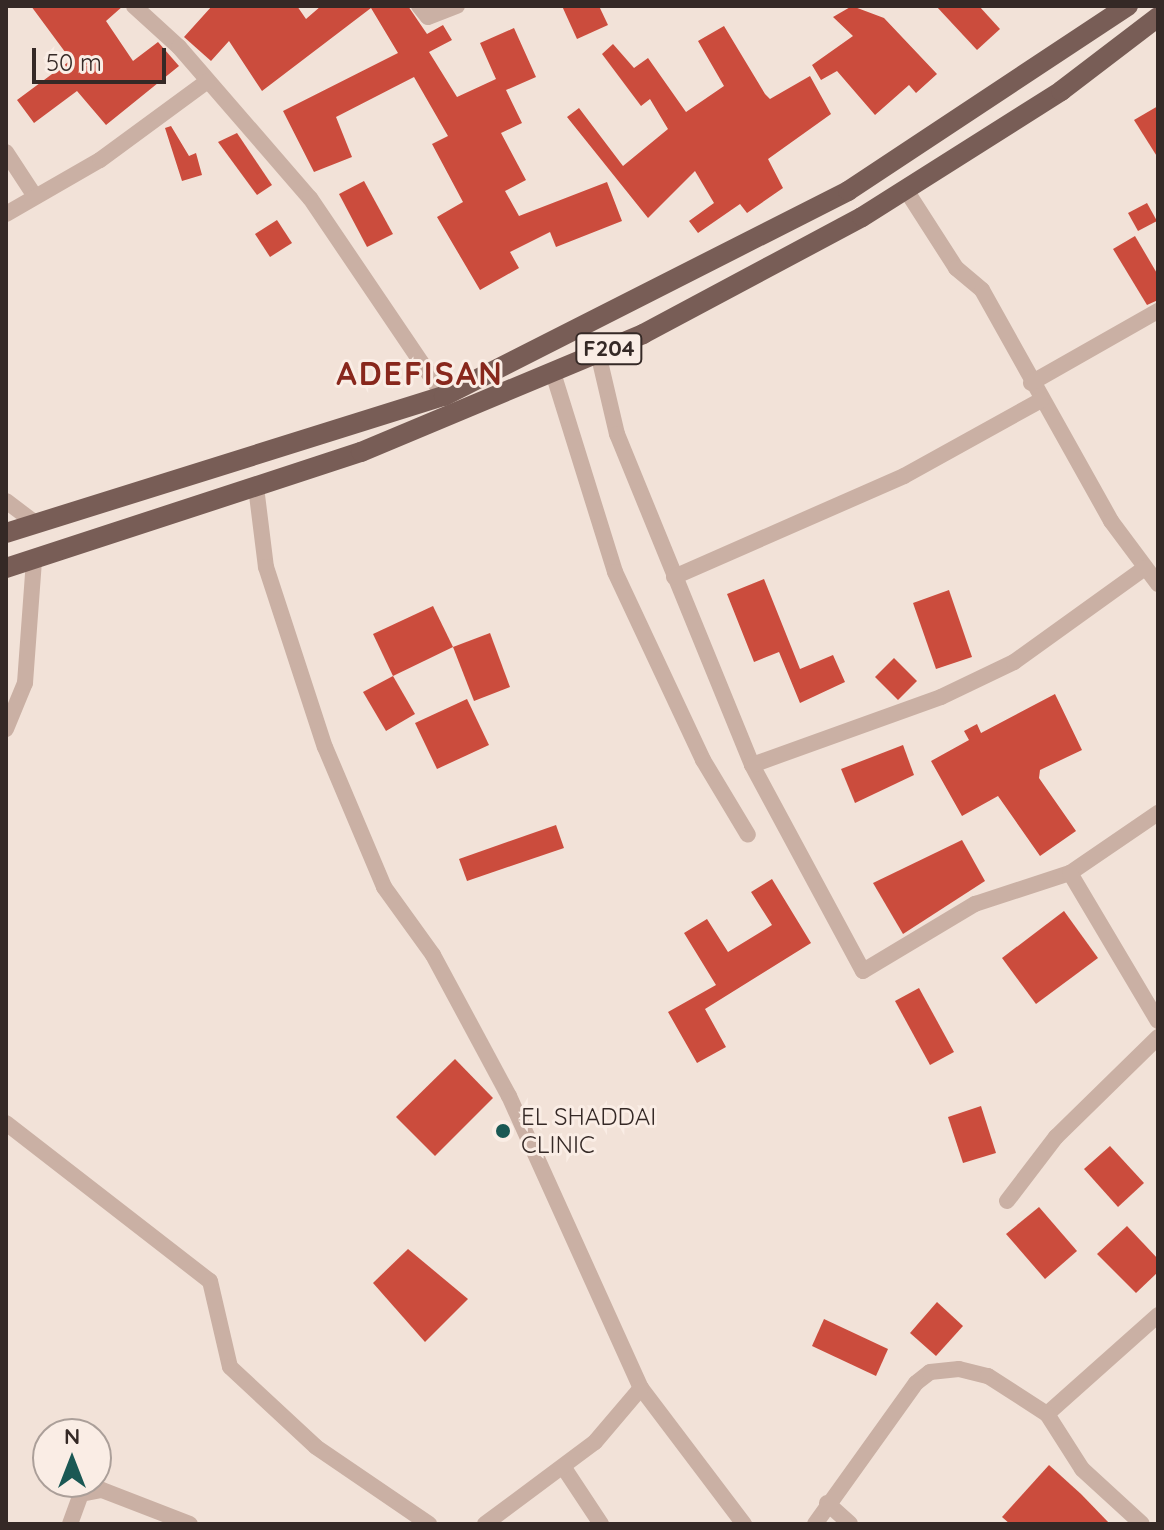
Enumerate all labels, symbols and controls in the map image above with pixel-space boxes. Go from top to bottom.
scale bar [36,32,170,82]
text: 50 m [46,47,102,77]
road number: F204 [575,331,643,367]
district label: ADEFISAN [336,354,504,392]
place label: EL SHADDAI CLINIC [521,1103,656,1159]
marker: EL SHADDAI CLINIC [492,1120,514,1142]
north arrow [32,1418,112,1498]
text: N [64,1422,80,1450]

